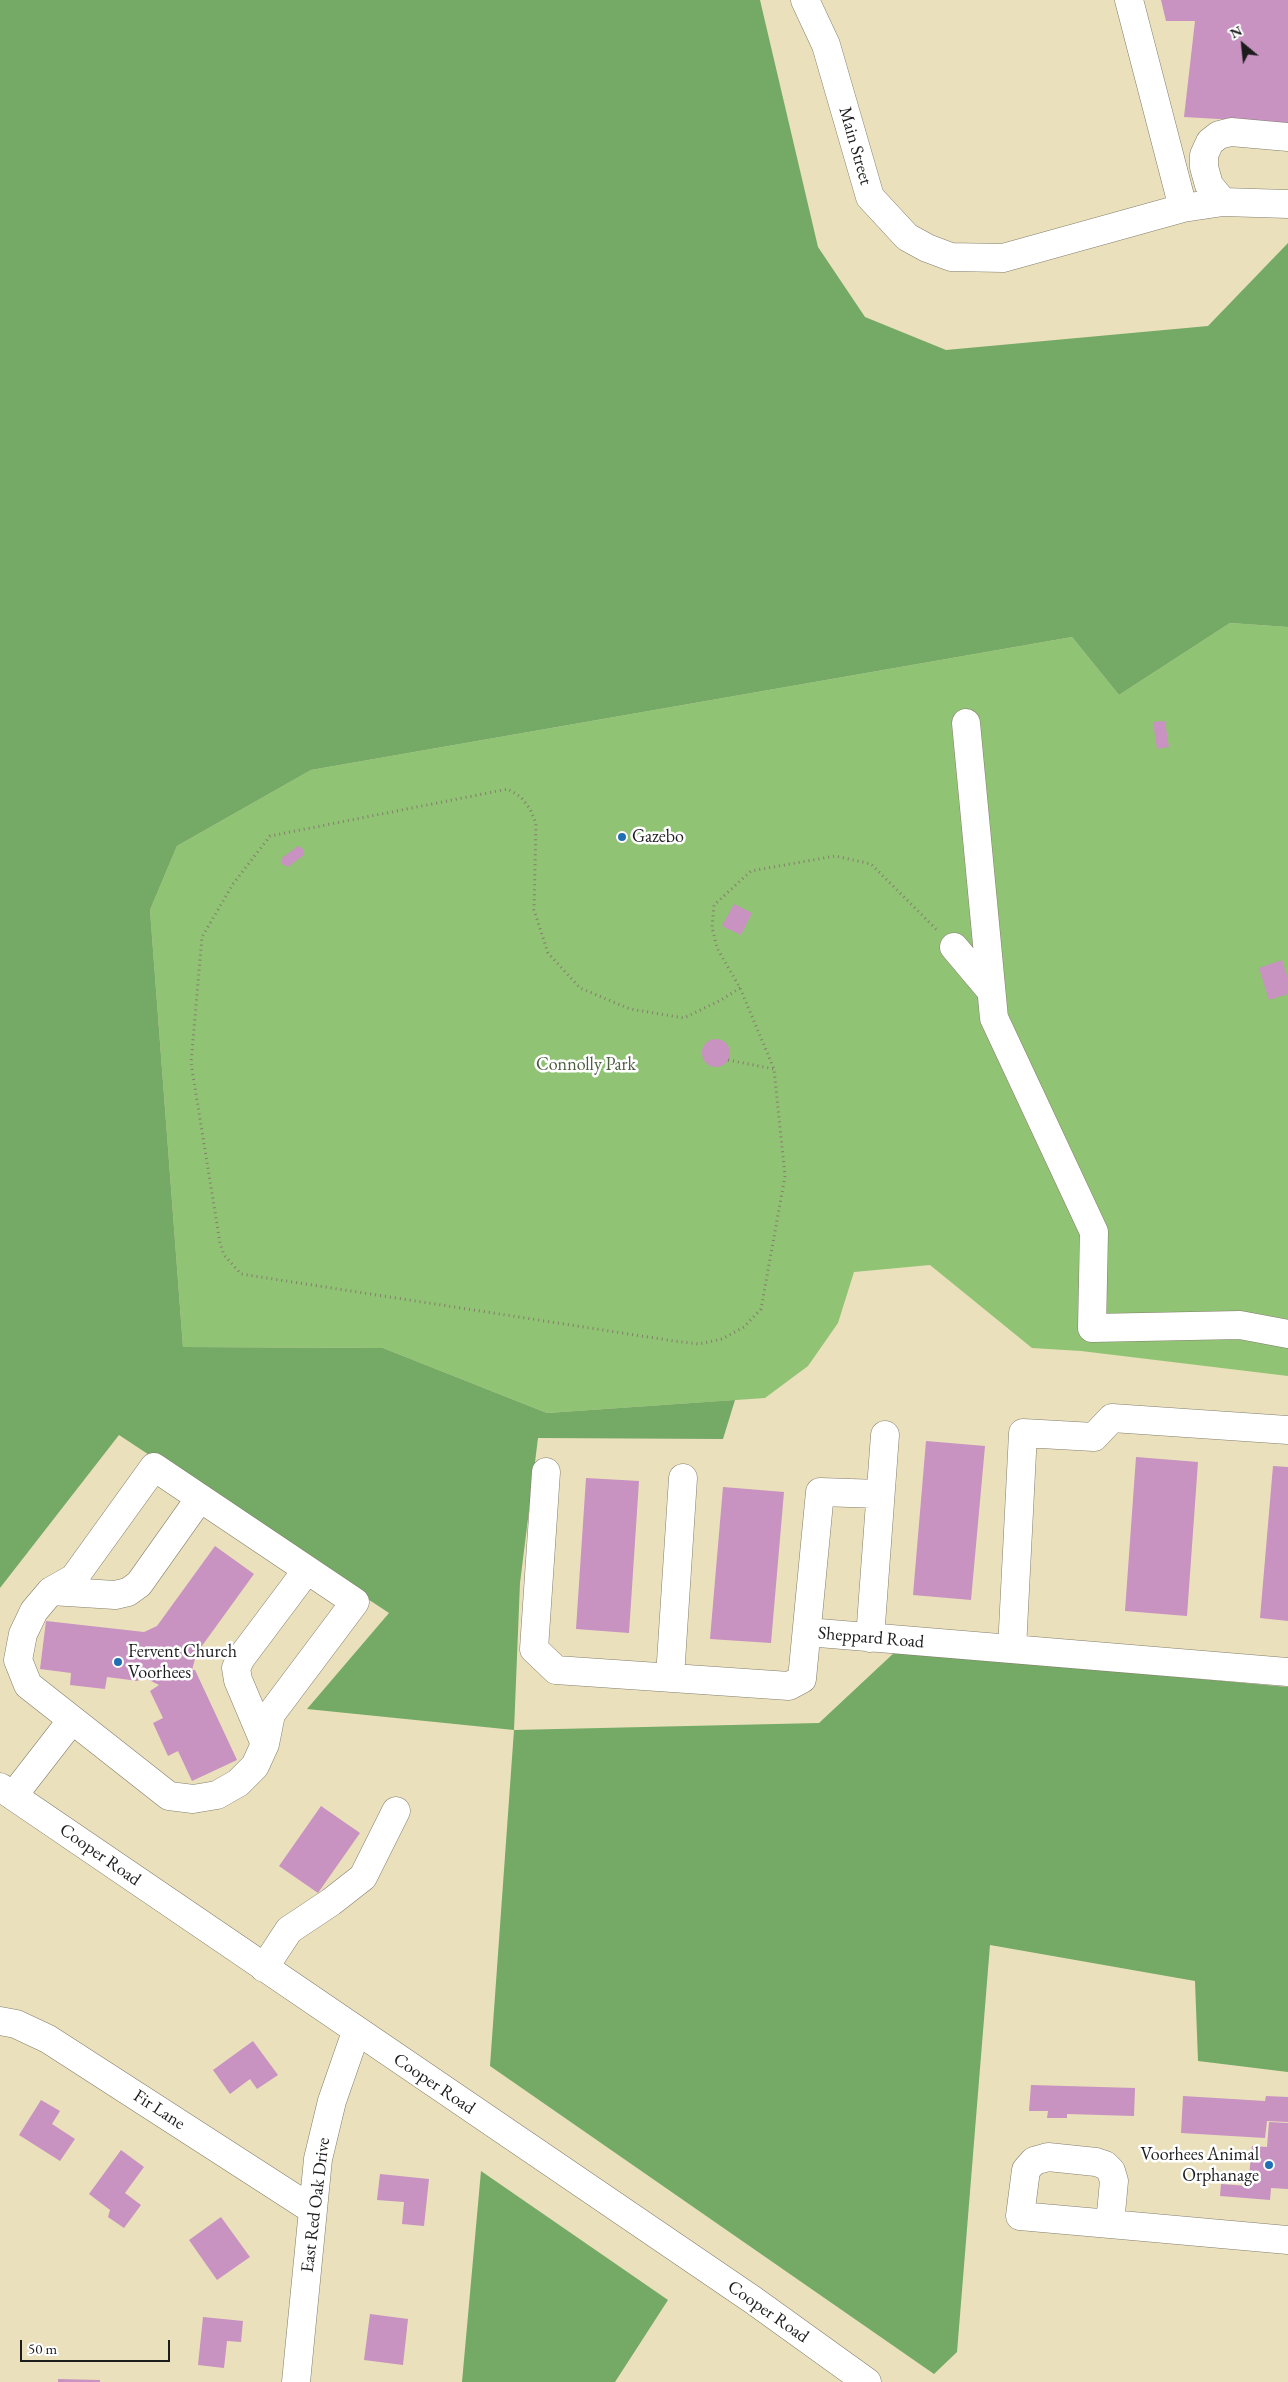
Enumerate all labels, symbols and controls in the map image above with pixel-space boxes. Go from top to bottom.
north arrow [1218,20,1268,70]
text: N [1227,21,1245,42]
street label: Main Street [834,105,876,187]
place label: Gazebo [632,826,684,848]
marker: Gazebo [616,831,628,843]
park label: Connolly Park [536,1054,636,1076]
street label: Sheppard Road [817,1623,925,1653]
place label: Fervent Church Voorhees [128,1641,237,1684]
marker: Fervent Church Voorhees [112,1656,124,1668]
street label: Cooper Road [55,1819,145,1891]
street label: Cooper Road [389,2049,479,2119]
street label: Fir Lane [129,2085,189,2135]
street label: East Red Oak Drive [297,2136,335,2274]
place label: Voorhees Animal Orphanage [1140,2144,1259,2186]
marker: Voorhees Animal Orphanage [1263,2159,1275,2171]
street label: Cooper Road [723,2276,813,2348]
scale bar [22,2330,172,2362]
text: 50 m [28,2339,57,2358]

